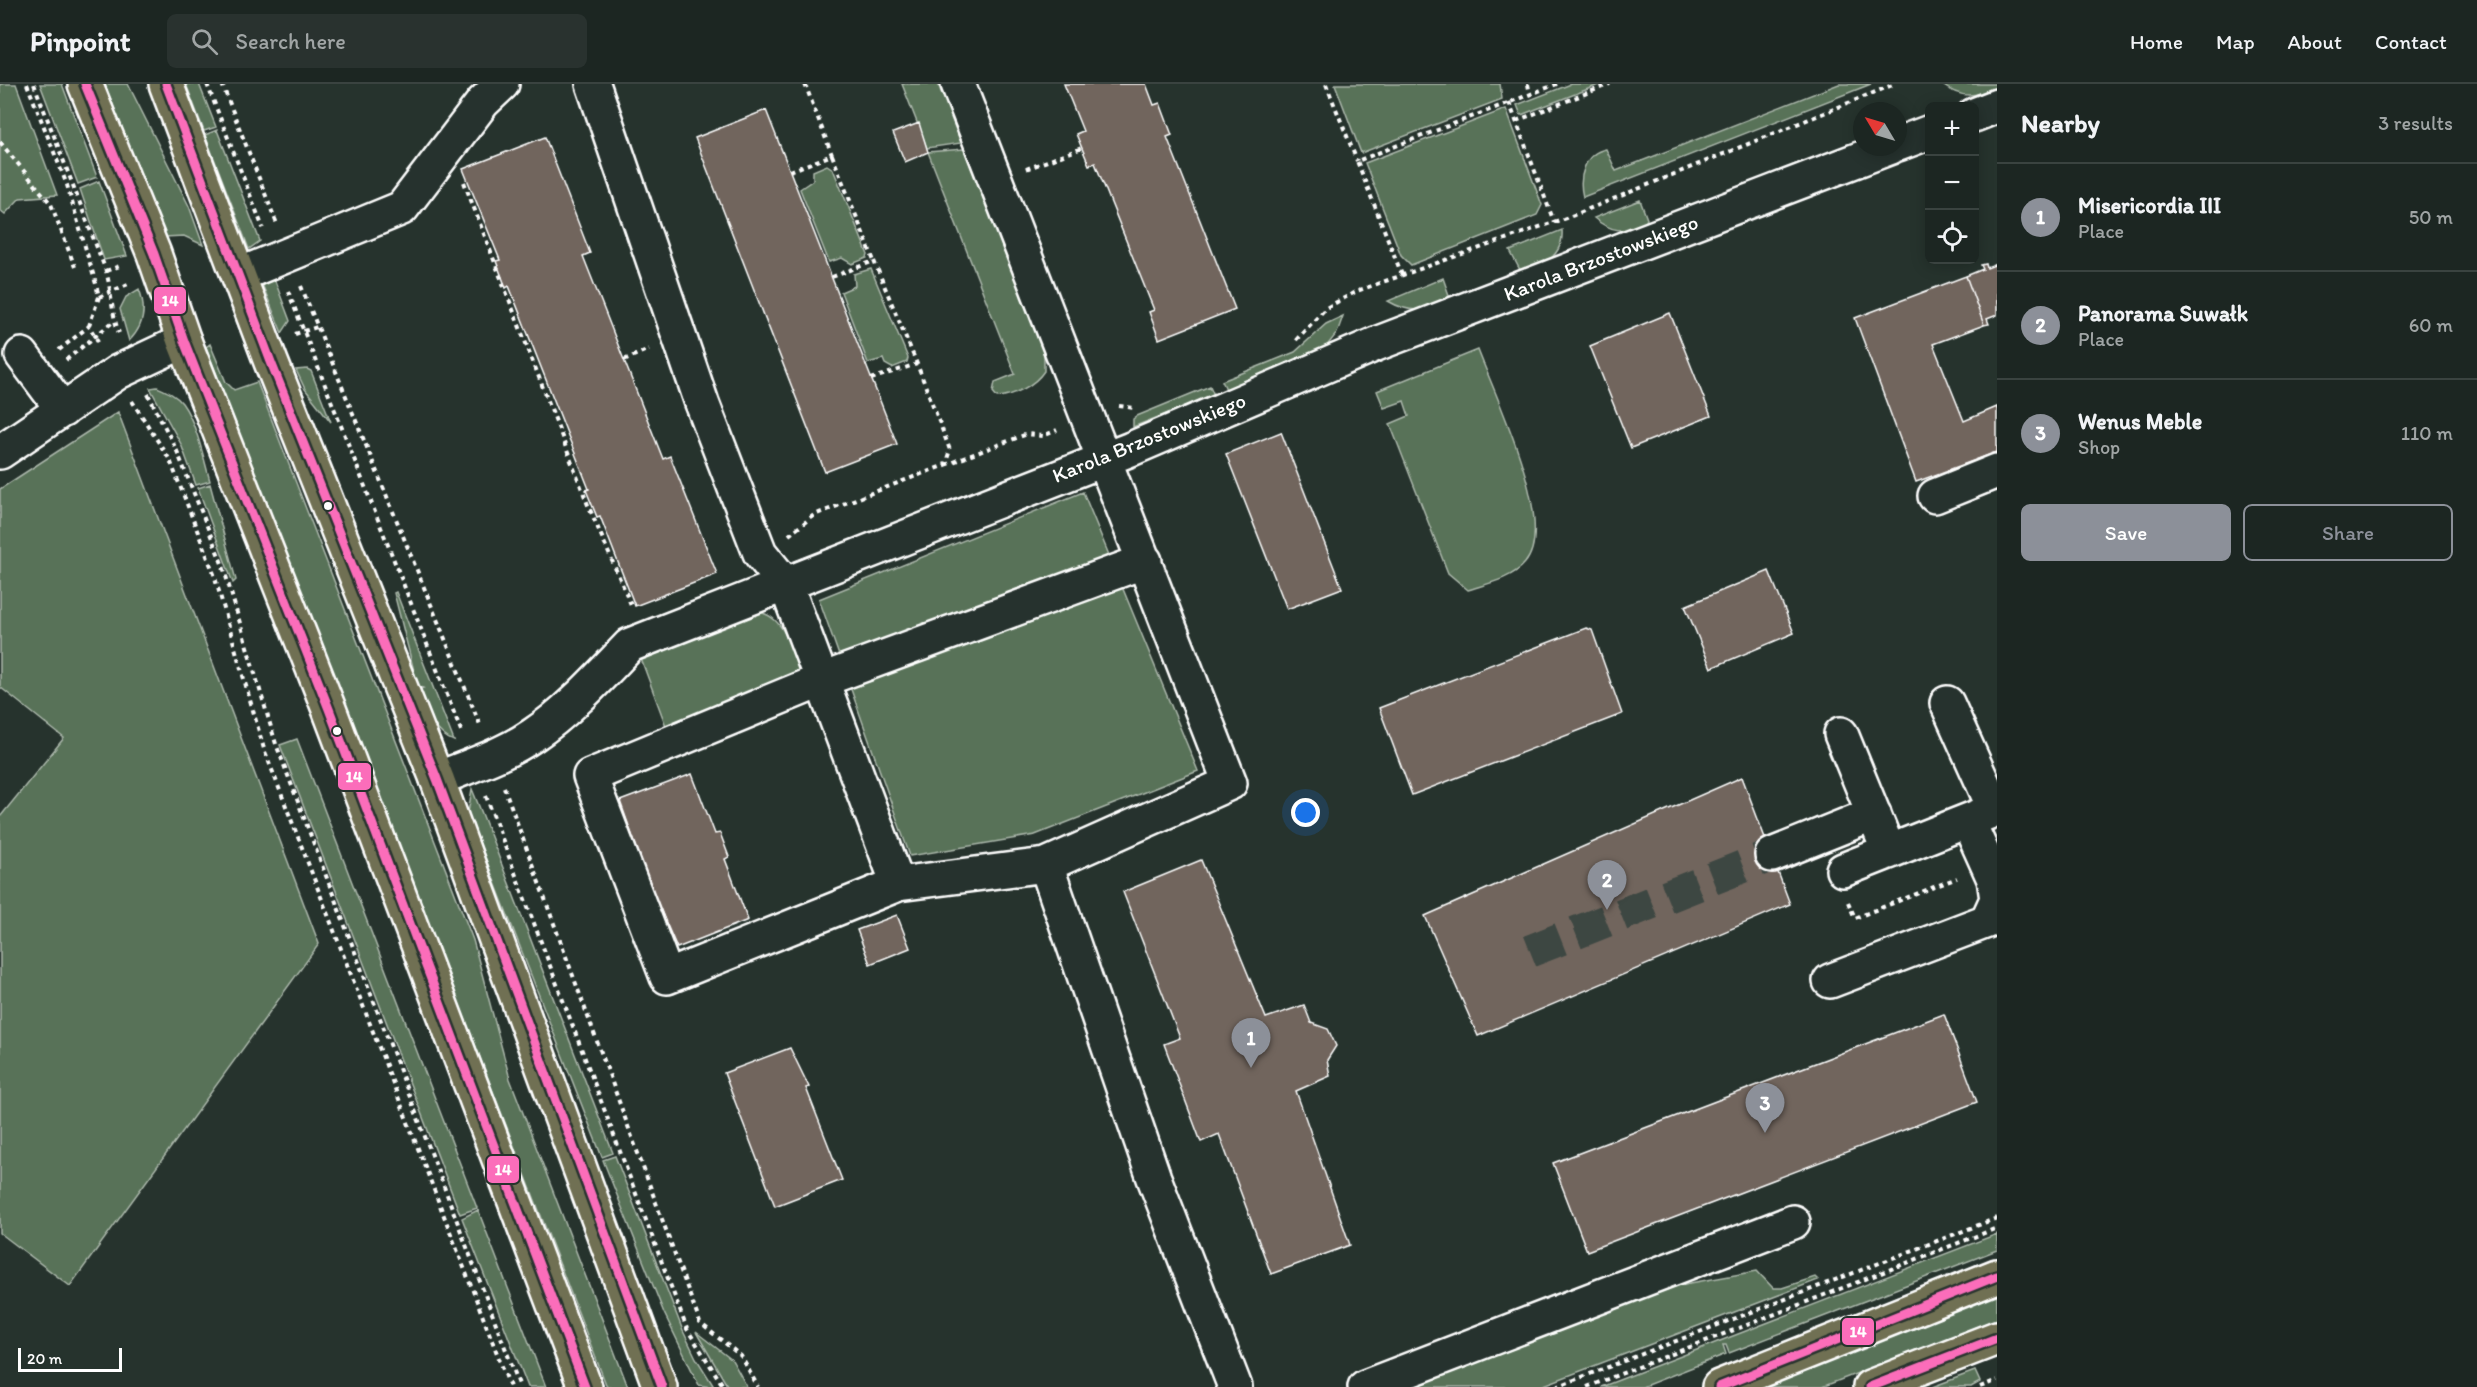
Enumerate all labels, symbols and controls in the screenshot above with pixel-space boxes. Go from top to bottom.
search box [167,14,587,68]
text: Pinpoint [30,24,131,58]
icon: search [188,25,221,58]
text: Search here [236,28,346,55]
text: Home [2130,29,2183,54]
text: Map [2216,29,2255,54]
text: About [2288,29,2342,54]
text: Contact [2375,29,2447,54]
north arrow [1853,102,1907,156]
map controls [1925,102,1979,264]
button: + [1925,102,1979,156]
text: Nearby [2021,107,2100,139]
text: 3 results [2378,111,2453,135]
button: − [1925,156,1979,210]
text: Misericordia III [2078,192,2221,219]
text: 1 [2036,205,2045,229]
text: 50 m [2409,205,2453,229]
street label: Karola Brzostowskiego [1500,209,1702,306]
button: locate [1925,210,1979,264]
text: Place [2078,219,2124,243]
line badge: 14 [153,286,187,315]
text: 14 [161,291,179,310]
text: Panorama Suwałk [2078,300,2248,327]
text: 2 [2035,313,2046,337]
text: 60 m [2409,313,2453,337]
text: Place [2078,327,2124,351]
street label: Karola Brzostowskiego [1048,387,1249,488]
text: Wenus Meble [2078,408,2202,435]
text: 3 [2035,421,2046,445]
text: 110 m [2401,421,2453,445]
text: Shop [2078,435,2120,459]
unlabelled marker [322,500,334,512]
button: Save [2021,504,2231,561]
button: Share [2243,504,2453,561]
unlabelled marker [331,725,343,737]
line badge: 14 [337,762,372,791]
text: 14 [345,767,363,786]
your location [1291,798,1320,827]
pin: 2 [1588,860,1626,910]
pin: 1 [1232,1018,1270,1068]
pin: 3 [1746,1084,1784,1133]
line badge: 14 [486,1155,520,1184]
text: 14 [494,1160,512,1179]
line badge: 14 [1841,1317,1875,1346]
text: 14 [1849,1322,1867,1341]
scale bar [18,1345,122,1372]
text: 20 m [27,1349,62,1368]

